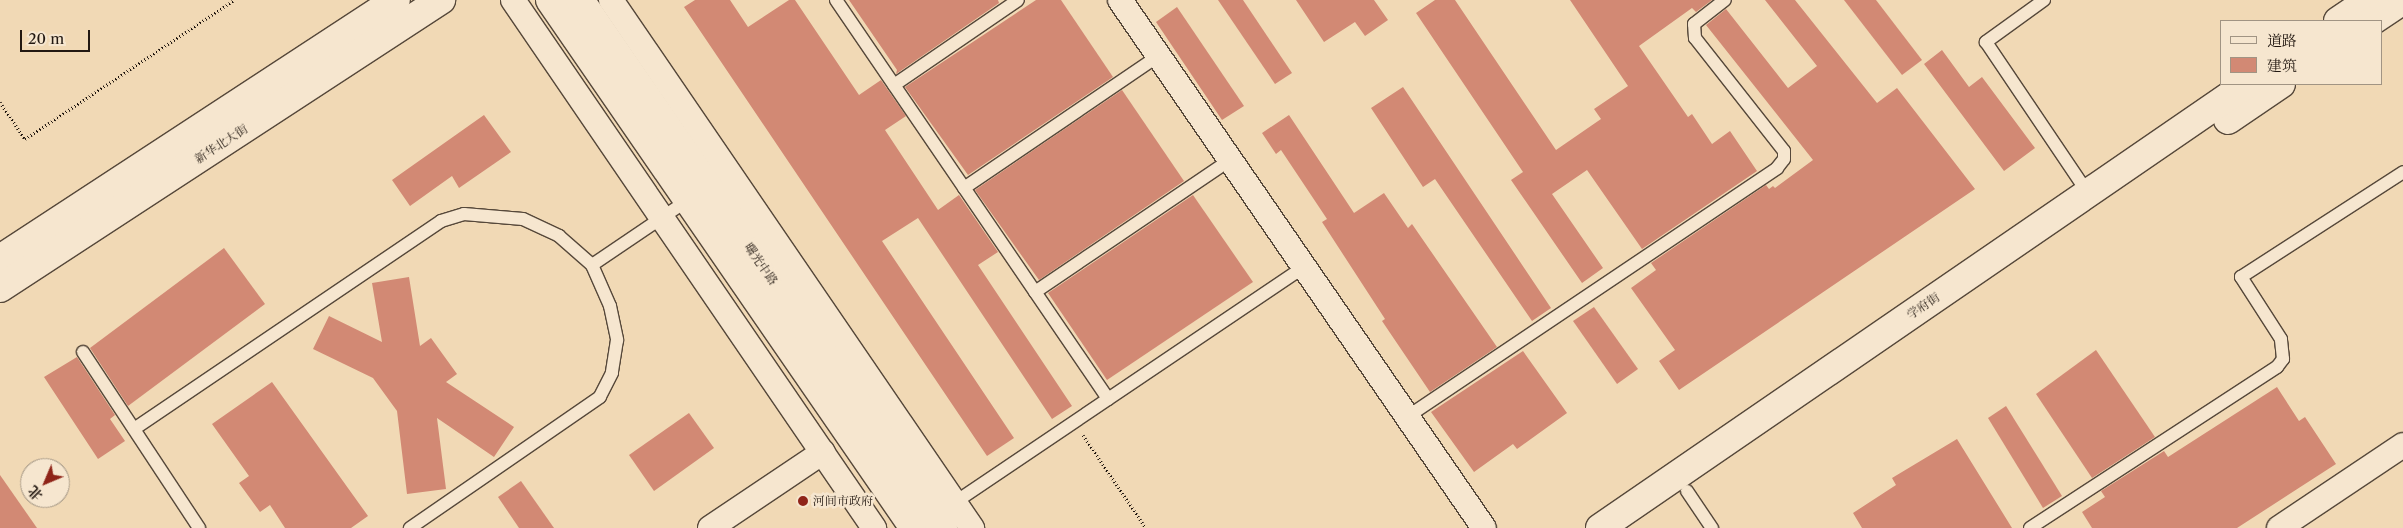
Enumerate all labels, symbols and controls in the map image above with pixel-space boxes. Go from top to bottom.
scale bar [22,20,92,52]
legend [2220,20,2383,85]
text: 20 m [28,29,64,48]
text: 道路 [2267,31,2297,50]
text: 建筑 [2267,56,2297,75]
street label: 新华北大街 [192,122,250,166]
street label: 曙光中路 [741,240,781,288]
street label: 学府街 [1904,290,1942,322]
north arrow [20,458,70,508]
text: 北 [24,482,46,504]
place label: 河间市政府 [813,494,873,508]
marker: 河间市政府 [797,495,809,507]

